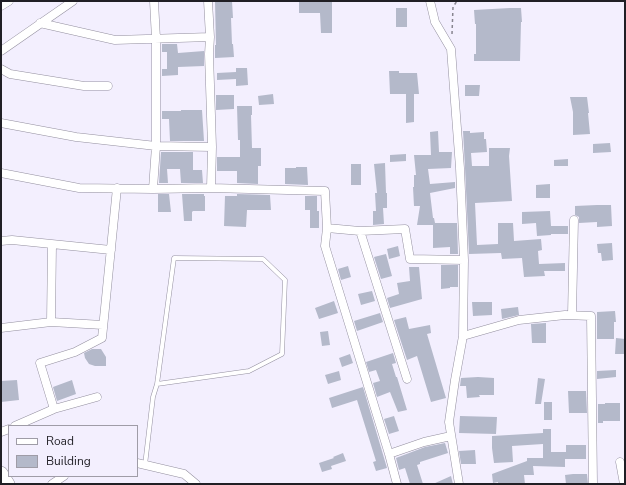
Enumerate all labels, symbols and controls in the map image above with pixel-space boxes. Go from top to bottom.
legend [8,425,138,477]
text: Road [46,433,74,449]
text: Building [46,453,91,469]

